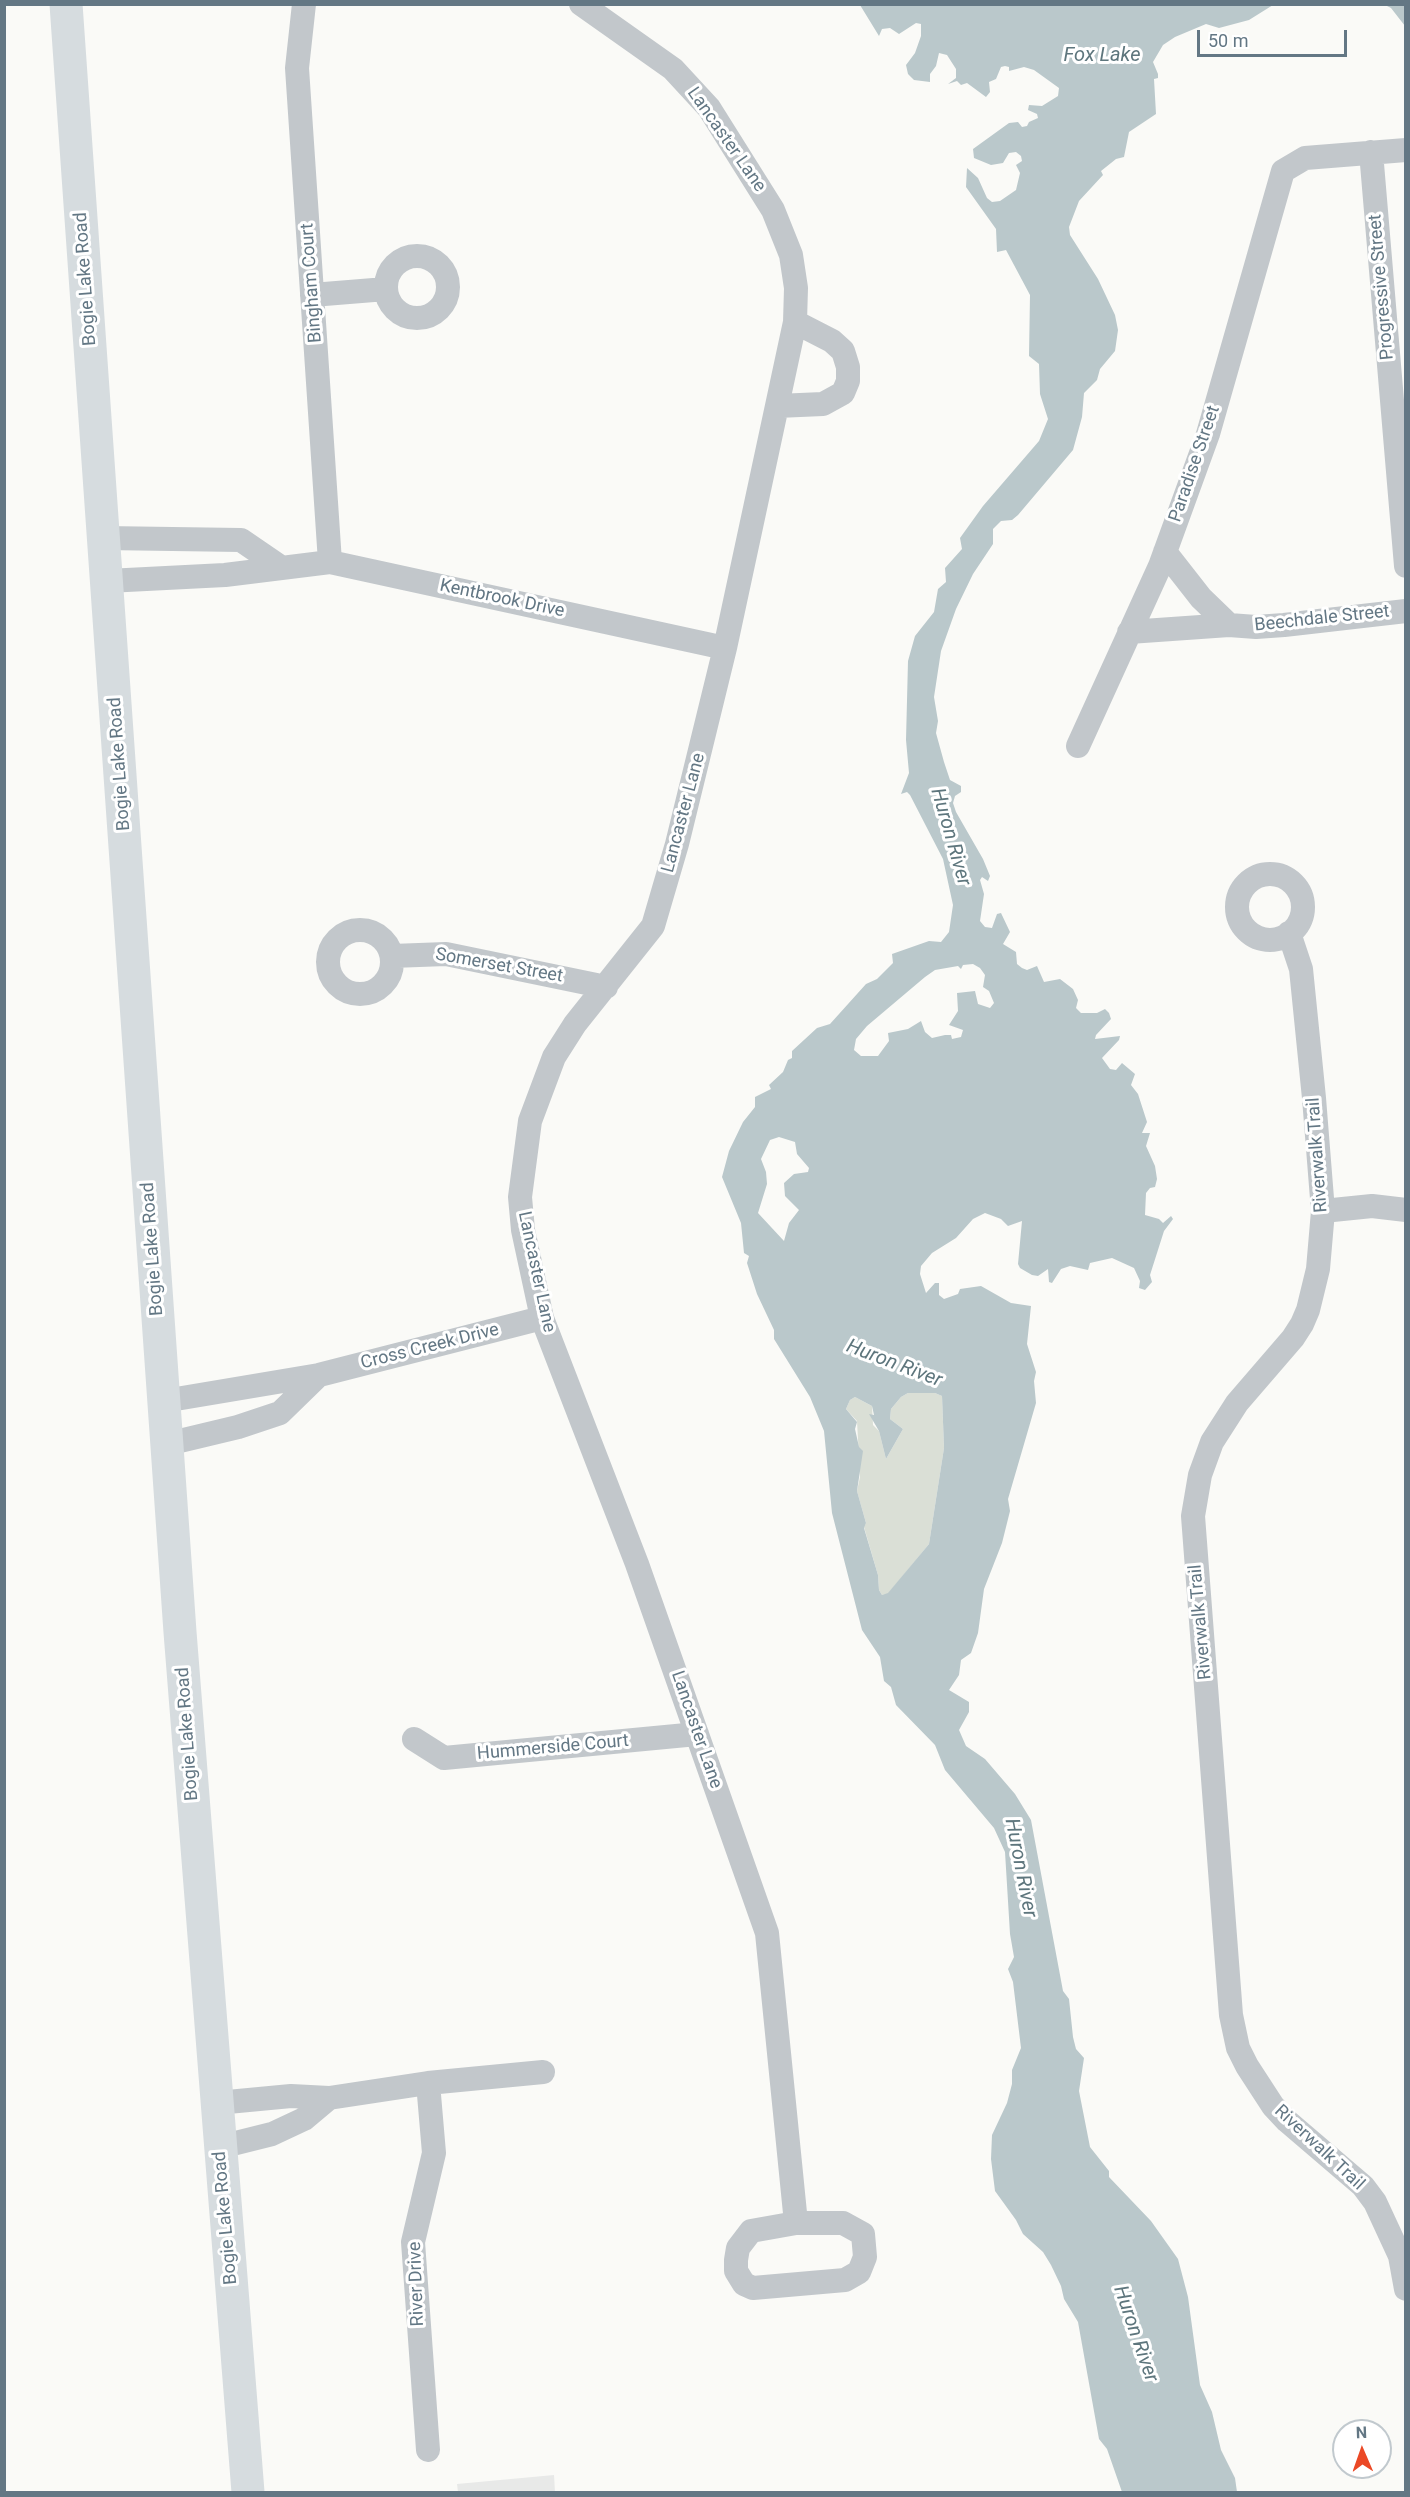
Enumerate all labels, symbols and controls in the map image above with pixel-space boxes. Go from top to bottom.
scale bar [1200,18,1350,56]
text: 50 m [1208,30,1248,51]
water label: Fox Lake [1064,44,1140,68]
street label: Lancaster Lane [682,83,770,197]
street label: Bogie Lake Road [71,212,101,346]
street label: Progressive Street [1365,213,1399,361]
street label: Bingham Court [297,222,327,344]
street label: Paradise Street [1165,403,1225,525]
street label: Kentbrook Drive [438,575,566,623]
street label: Beechdale Street [1254,601,1390,637]
street label: Bogie Lake Road [105,697,135,831]
street label: Lancaster Lane [658,751,710,875]
water label: Huron River [925,785,975,889]
street label: Somerset Street [434,944,564,988]
street label: Riverwalk Trail [1303,1097,1333,1213]
street label: Bogie Lake Road [138,1182,168,1316]
street label: Lancaster Lane [513,1210,559,1334]
street label: Cross Creek Drive [359,1319,501,1375]
water label: Huron River [843,1335,945,1393]
street label: Riverwalk Trail [1185,1564,1217,1680]
street label: Bogie Lake Road [173,1667,203,1801]
street label: Lancaster Lane [666,1668,726,1792]
street label: Hummerside Court [476,1731,630,1765]
water label: Huron River [999,1816,1041,1920]
street label: Riverwalk Trail [1269,2101,1369,2195]
street label: Bogie Lake Road [209,2150,243,2286]
street label: River Drive [405,2241,429,2327]
water label: Huron River [1107,2283,1163,2385]
north arrow [1332,2419,1392,2479]
text: N [1355,2423,1367,2442]

